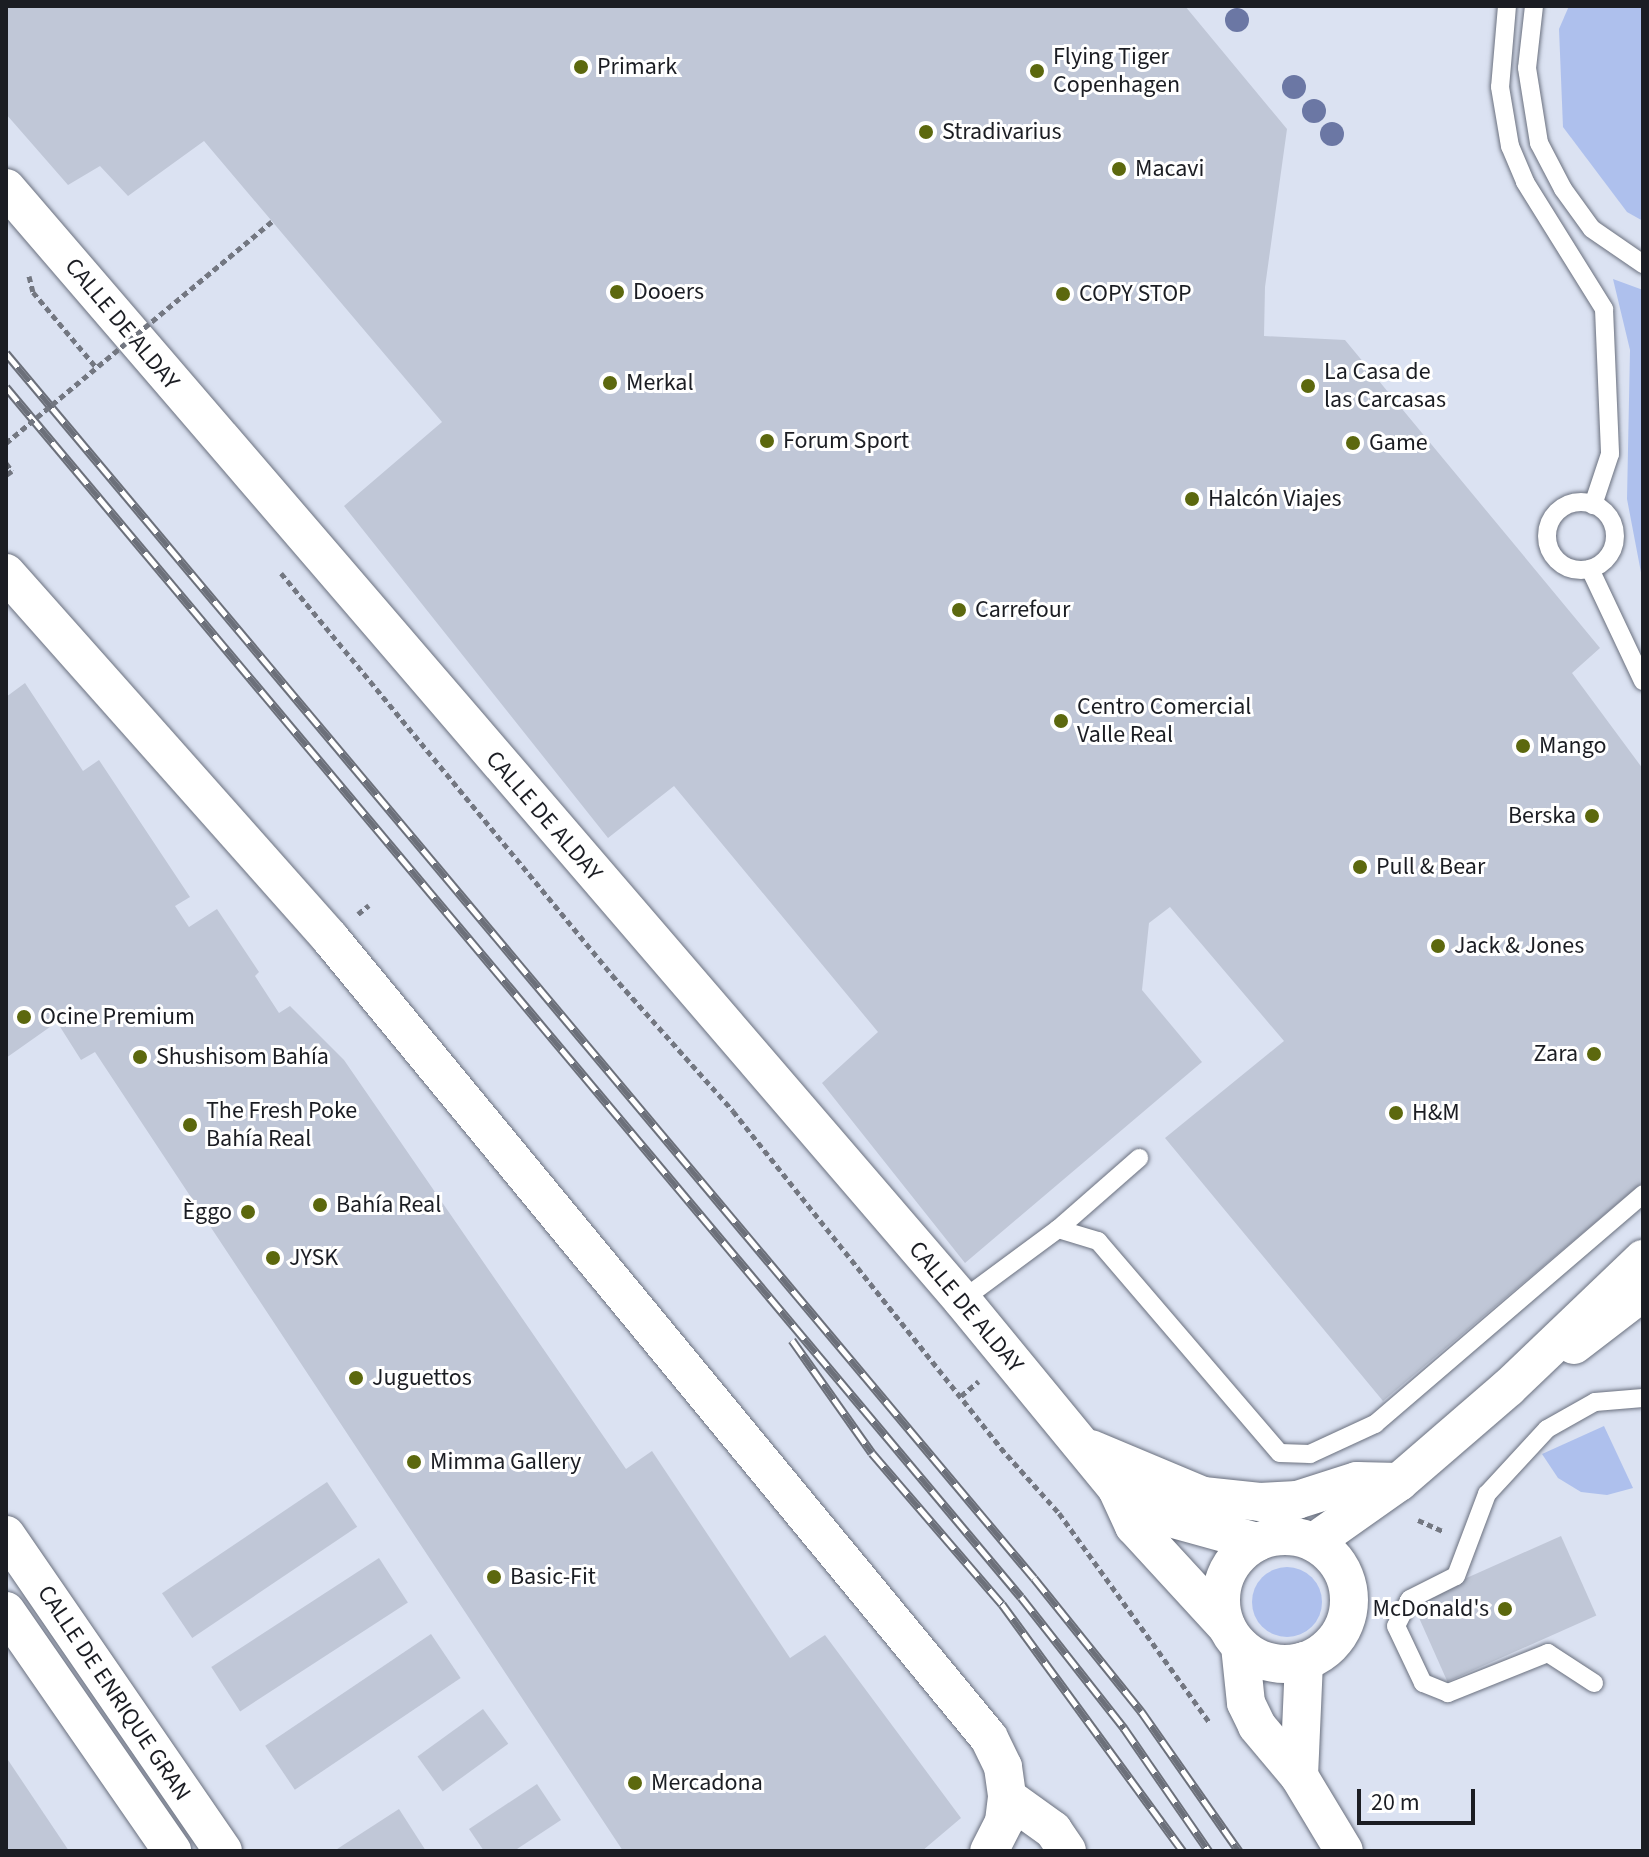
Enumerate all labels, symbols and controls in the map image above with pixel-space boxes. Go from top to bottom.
place label: Flying Tiger Copenhagen [1053,43,1180,99]
place label: Primark [597,53,677,81]
marker: Primark [572,58,590,76]
marker: Flying Tiger Copenhagen [1028,62,1046,80]
place label: Stradivarius [942,118,1062,146]
marker: Stradivarius [917,123,935,141]
place label: Macavi [1135,155,1204,183]
marker: Macavi [1110,160,1128,178]
street label: CALLE DE ALDAY [59,252,185,396]
place label: Dooers [633,278,704,306]
place label: COPY STOP [1079,280,1192,308]
marker: Dooers [608,283,626,301]
marker: COPY STOP [1054,285,1072,303]
place label: La Casa de las Carcasas [1324,358,1446,414]
place label: Merkal [626,369,694,397]
marker: Merkal [601,374,619,392]
marker: La Casa de las Carcasas [1299,377,1317,395]
place label: Forum Sport [783,427,909,455]
place label: Game [1369,429,1428,457]
marker: Forum Sport [758,432,776,450]
marker: Game [1344,434,1362,452]
place label: Halcón Viajes [1208,485,1341,513]
marker: Halcón Viajes [1183,490,1201,508]
place label: Carrefour [975,596,1070,624]
marker: Carrefour [950,601,968,619]
place label: Centro Comercial Valle Real [1077,693,1251,749]
marker: Centro Comercial Valle Real [1052,712,1070,730]
place label: Mango [1539,732,1606,760]
marker: Mango [1514,737,1532,755]
street label: CALLE DE ALDAY [480,745,608,887]
place label: Berska [1508,802,1576,830]
marker: Berska [1583,807,1601,825]
place label: Pull & Bear [1376,853,1485,881]
marker: Pull & Bear [1351,858,1369,876]
place label: Jack & Jones [1454,932,1584,960]
marker: Jack & Jones [1429,937,1447,955]
place label: Ocine Premium [40,1003,195,1031]
marker: Ocine Premium [15,1008,33,1026]
place label: Zara [1534,1040,1578,1068]
place label: Shushisom Bahía [156,1043,329,1071]
marker: Zara [1585,1045,1603,1063]
marker: Shushisom Bahía [131,1048,149,1066]
place label: The Fresh Poke Bahía Real [206,1097,357,1153]
place label: H&M [1412,1099,1460,1127]
marker: H&M [1387,1104,1405,1122]
marker: The Fresh Poke Bahía Real [181,1116,199,1134]
place label: Bahía Real [336,1191,441,1219]
marker: Bahía Real [311,1196,329,1214]
place label: Èggo [182,1198,232,1226]
marker: Èggo [239,1203,257,1221]
street label: CALLE DE ALDAY [903,1235,1029,1379]
place label: JYSK [289,1244,338,1272]
marker: JYSK [264,1249,282,1267]
place label: Juguettos [372,1364,472,1392]
marker: Juguettos [347,1369,365,1387]
place label: Mimma Gallery [430,1448,581,1476]
marker: Mimma Gallery [405,1453,423,1471]
place label: Basic-Fit [510,1563,596,1591]
marker: Basic-Fit [485,1568,503,1586]
street label: CALLE DE ENRIQUE GRAN [31,1580,197,1806]
place label: McDonald's [1373,1595,1489,1623]
marker: McDonald's [1496,1600,1514,1618]
place label: Mercadona [651,1769,763,1797]
scale bar [1361,1773,1479,1823]
marker: Mercadona [626,1774,644,1792]
text: 20 m [1371,1785,1420,1820]

